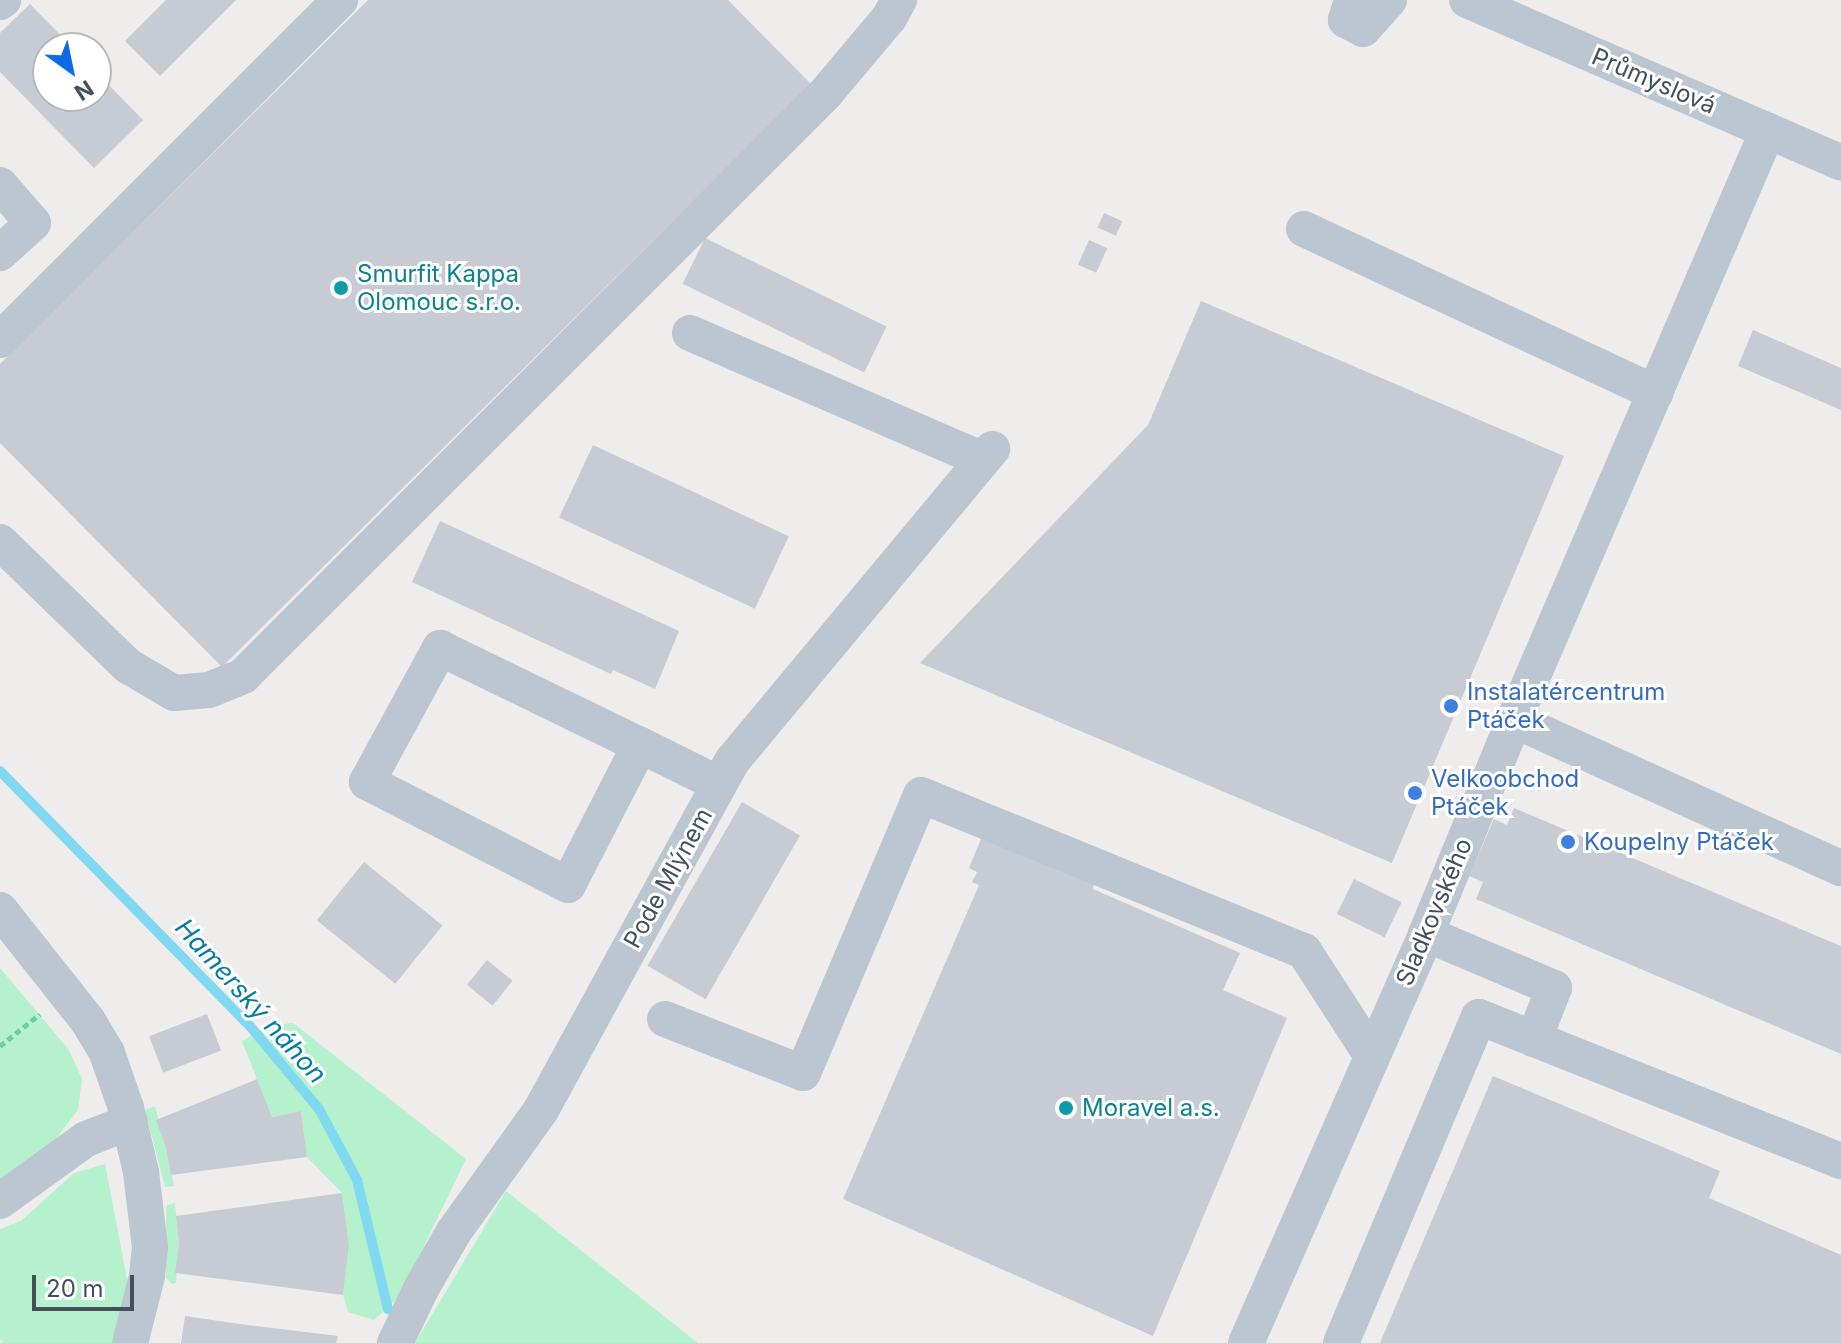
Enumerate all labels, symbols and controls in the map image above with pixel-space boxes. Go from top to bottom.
north arrow [32,32,112,112]
street label: Průmyslová [1588,42,1720,120]
text: N [70,75,98,106]
place label: Smurfit Kappa Olomouc s.r.o. [357,260,521,316]
marker: Smurfit Kappa Olomouc s.r.o. [332,279,350,297]
place label: Instalatércentrum Ptáček [1467,678,1665,734]
marker: Instalatércentrum Ptáček [1442,697,1460,715]
place label: Velkoobchod Ptáček [1431,765,1579,821]
marker: Velkoobchod Ptáček [1406,784,1424,802]
street label: Pode Mlýnem [618,803,718,953]
place label: Koupelny Ptáček [1584,828,1774,856]
marker: Koupelny Ptáček [1559,833,1577,851]
street label: Sladkovského [1390,834,1478,990]
water label: Hamerský náhon [169,912,333,1090]
place label: Moravel a.s. [1082,1094,1220,1122]
marker: Moravel a.s. [1057,1099,1075,1117]
scale bar [36,1259,138,1309]
text: 20 m [46,1274,104,1303]

